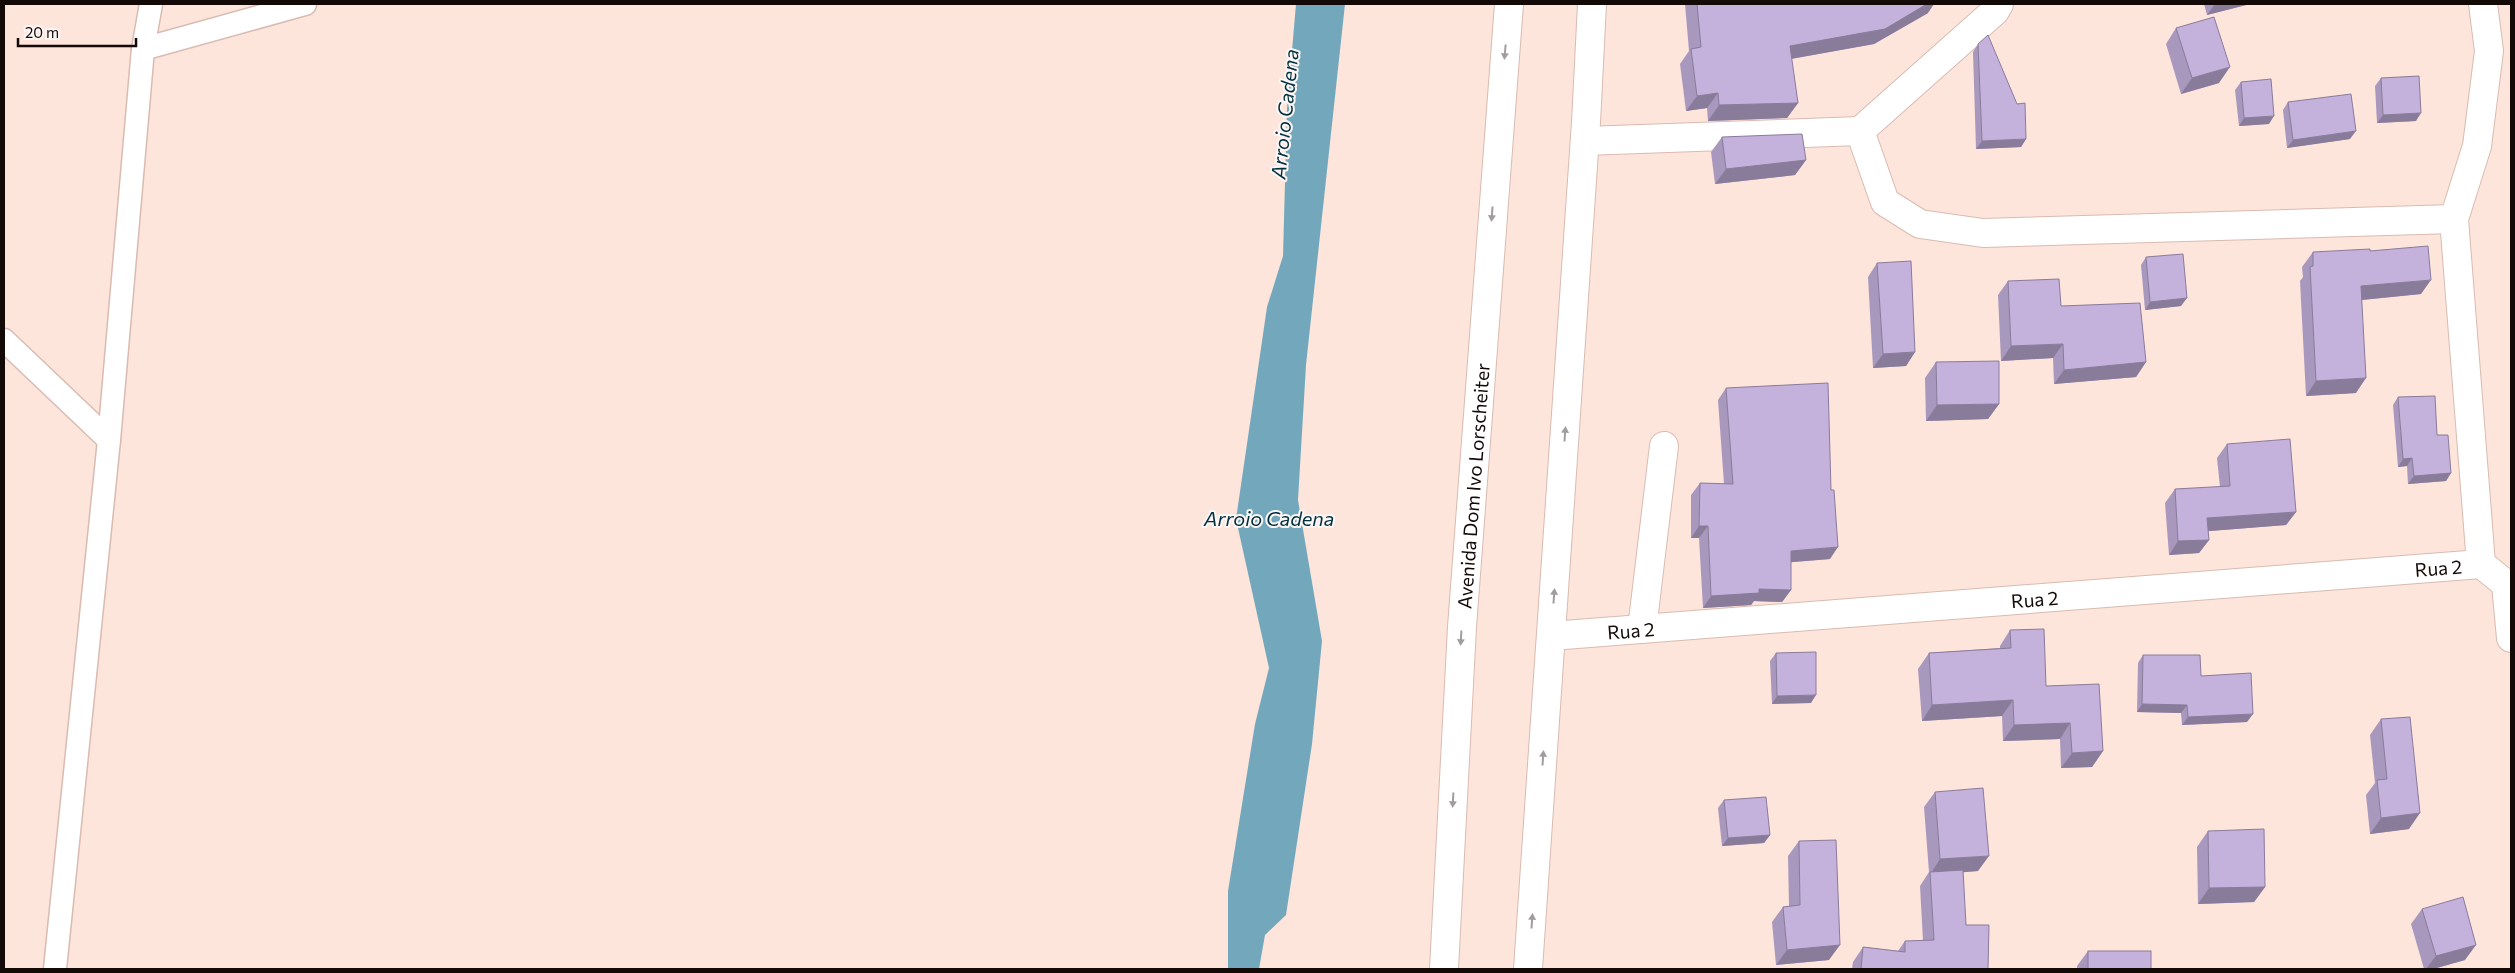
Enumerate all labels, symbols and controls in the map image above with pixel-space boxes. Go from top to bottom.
scale bar [18,15,135,47]
text: 20 m [25,23,59,41]
one-way arrow [1501,45,1509,61]
water label: Arroio Cadena [1265,48,1303,181]
one-way arrow [1488,207,1496,223]
street label: Avenida Dom Ivo Lorscheiter [1452,362,1493,609]
one-way arrow [1561,426,1569,442]
water label: Arroio Cadena [1203,506,1334,530]
street label: Rua 2 [2414,554,2463,581]
street label: Rua 2 [2010,585,2059,612]
one-way arrow [1550,588,1558,604]
street label: Rua 2 [1606,617,1655,643]
one-way arrow [1457,630,1465,646]
one-way arrow [1539,750,1547,766]
one-way arrow [1448,793,1456,809]
one-way arrow [1528,912,1536,928]

